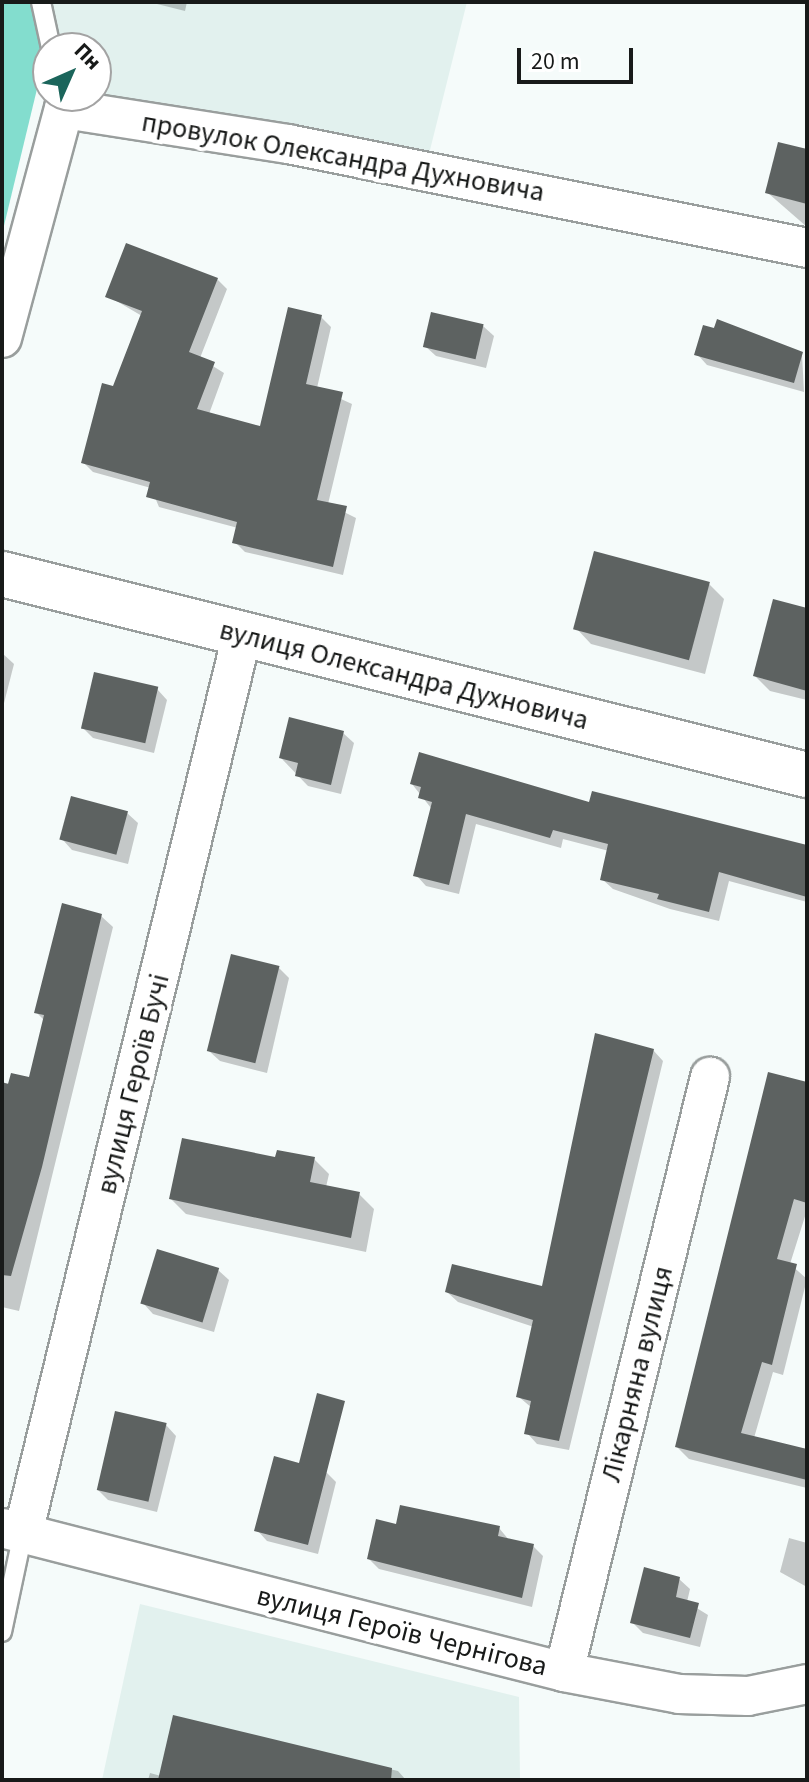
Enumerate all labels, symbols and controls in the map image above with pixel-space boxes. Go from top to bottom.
north arrow [32,32,112,112]
scale bar [521,32,637,82]
text: Пн [67,35,109,77]
text: 20 m [531,44,580,79]
street label: провулок Олександра Духновича [139,105,547,209]
street label: вулиця Олександра Духновича [216,613,592,737]
street label: вулиця Героїв Бучі [89,970,177,1198]
street label: Лікарняна вулиця [594,1263,680,1485]
street label: вулиця Героїв Чернігова [253,1579,551,1683]

